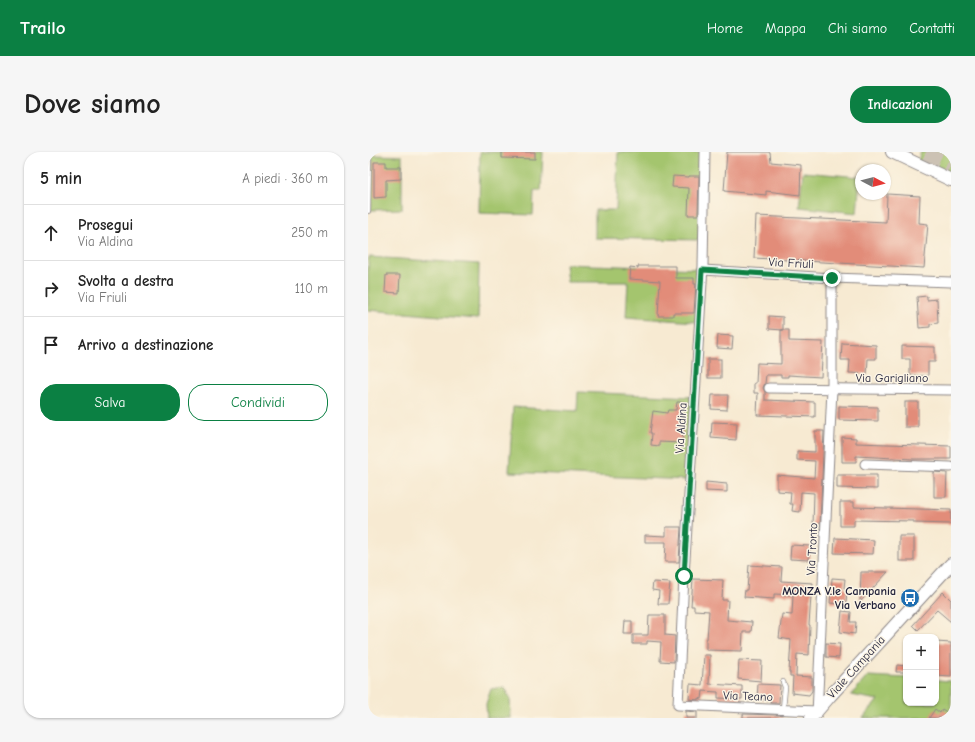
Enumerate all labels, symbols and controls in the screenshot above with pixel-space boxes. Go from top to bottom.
text: Trailo [20,17,66,39]
text: Home [707,20,743,37]
text: Mappa [765,20,806,37]
text: Chi siamo [828,20,887,37]
text: Contatti [909,20,955,37]
button: Indicazioni [850,86,951,123]
text: Dove siamo [24,88,161,120]
north arrow [855,164,891,200]
text: 5 min [40,169,82,188]
text: A piedi · 360 m [242,171,328,186]
text: Prosegui [78,216,133,234]
icon: ahead [40,222,62,244]
text: 250 m [291,225,328,240]
text: Via Aldina [78,234,133,249]
street label: Via Friuli [768,255,814,271]
route end [823,269,841,287]
text: Svolta a destra [78,272,174,290]
icon: right [40,278,62,300]
text: 110 m [295,281,328,296]
text: Via Friuli [78,290,127,305]
icon: arrive [40,334,62,356]
text: Arrivo a destinazione [78,336,213,354]
street label: Via Garigliano [856,371,928,385]
button: Salva [40,384,180,421]
button: Condividi [188,384,328,421]
street label: Via Aldina [672,402,690,454]
street label: Via Tronto [804,522,820,576]
route start [675,567,693,585]
place label: MONZA V.le Campania Via Verbano [782,584,896,612]
bus stop icon: MONZA V.le Campania Via Verbano [899,587,921,609]
street label: Viale Campania [824,633,888,701]
map controls [903,634,939,706]
button: + [903,634,939,670]
button: − [903,670,939,706]
street label: Via Teano [723,688,773,704]

